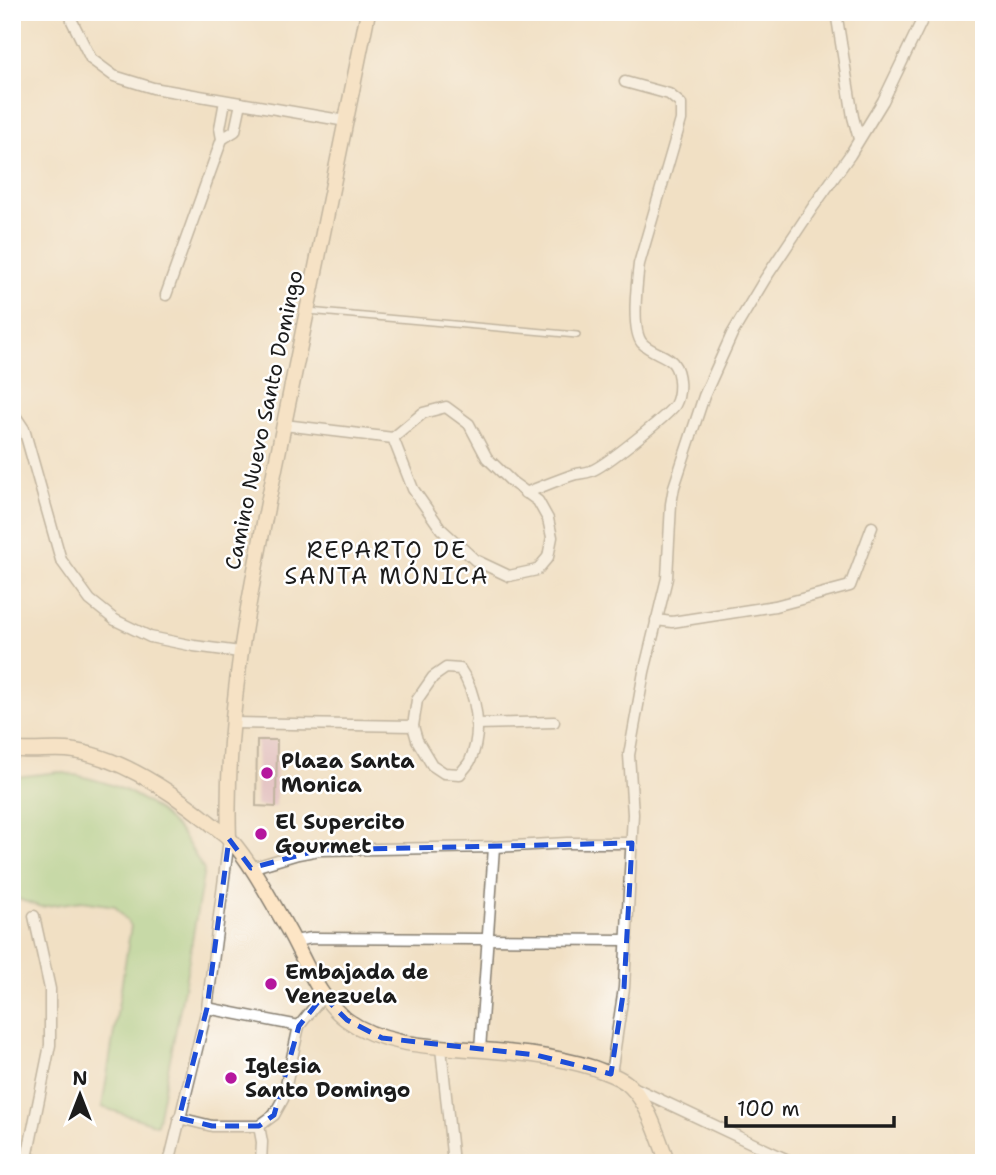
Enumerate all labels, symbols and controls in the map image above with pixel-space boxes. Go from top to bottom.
street label: Camino Nuevo Santo Domingo [219,268,309,572]
district label: REPARTO DE SANTA MÓNICA [285,535,489,591]
place label: Plaza Santa Monica [281,747,415,799]
marker: Plaza Santa Monica [259,765,275,781]
place label: El Supercito Gourmet [275,808,405,860]
marker: El Supercito Gourmet [253,826,269,842]
place label: Embajada de Venezuela [285,958,429,1010]
marker: Embajada de Venezuela [263,976,279,992]
place label: Iglesia Santo Domingo [245,1052,410,1104]
north arrow [46,1060,116,1130]
text: N [72,1066,88,1091]
marker: Iglesia Santo Domingo [223,1070,239,1086]
scale bar [726,1084,894,1128]
text: 100 m [737,1095,800,1123]

